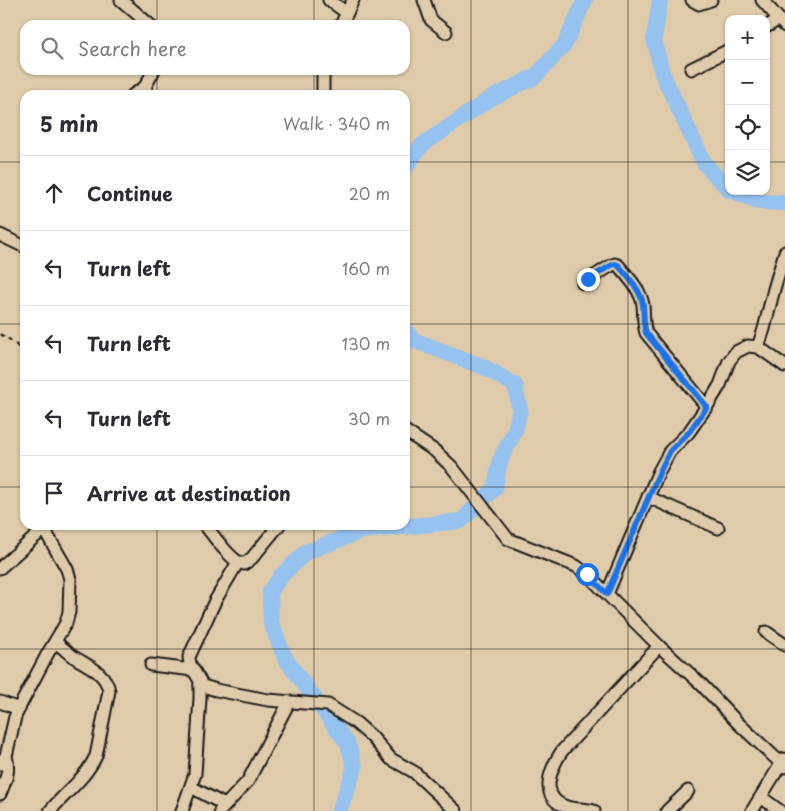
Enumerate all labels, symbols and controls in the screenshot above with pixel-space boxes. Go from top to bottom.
map controls [725,15,770,195]
button: + [725,15,770,60]
search box [20,20,410,75]
icon: search [38,34,66,62]
text: Search here [78,34,187,62]
button: − [725,60,770,105]
button: locate [725,105,770,150]
text: 5 min [40,107,98,139]
text: Walk · 340 m [283,111,390,135]
button: layers [725,150,770,195]
icon: ahead [40,179,68,207]
text: Continue [87,179,173,207]
text: 20 m [349,181,390,205]
icon: left [40,254,68,282]
text: Turn left [87,254,171,282]
text: 160 m [342,256,390,280]
route end [577,268,600,291]
icon: left [40,329,68,357]
text: Turn left [87,329,171,357]
text: 130 m [342,331,390,355]
icon: left [40,404,68,432]
text: Turn left [87,404,171,432]
text: 30 m [348,406,390,430]
icon: arrive [40,479,68,507]
text: Arrive at destination [87,479,291,507]
route start [576,563,599,586]

